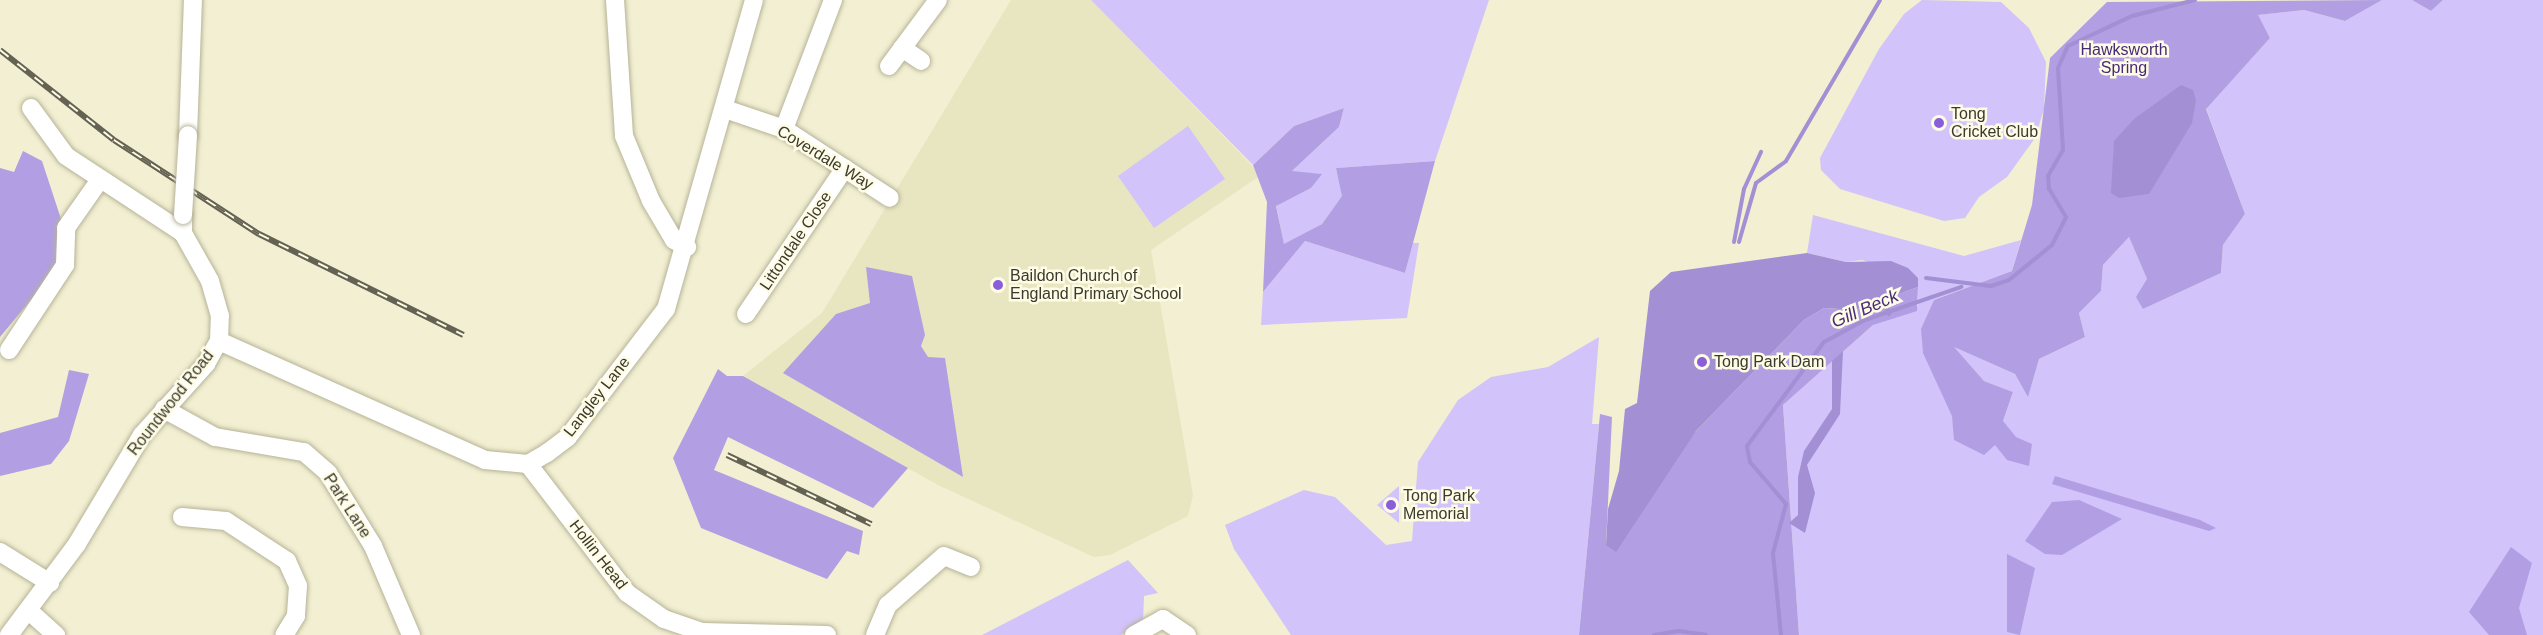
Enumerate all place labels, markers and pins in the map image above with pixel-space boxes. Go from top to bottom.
place label: Tong Cricket Club [1951,104,2038,142]
marker: Tong Cricket Club [1932,116,1946,130]
place label: Baildon Church of England Primary School [1010,266,1182,304]
marker: Baildon Church of England Primary School [991,278,1005,292]
place label: Tong Park Dam [1714,352,1824,372]
marker: Tong Park Dam [1695,355,1709,369]
place label: Tong Park Memorial [1403,486,1475,524]
marker: Tong Park Memorial [1384,498,1398,512]

